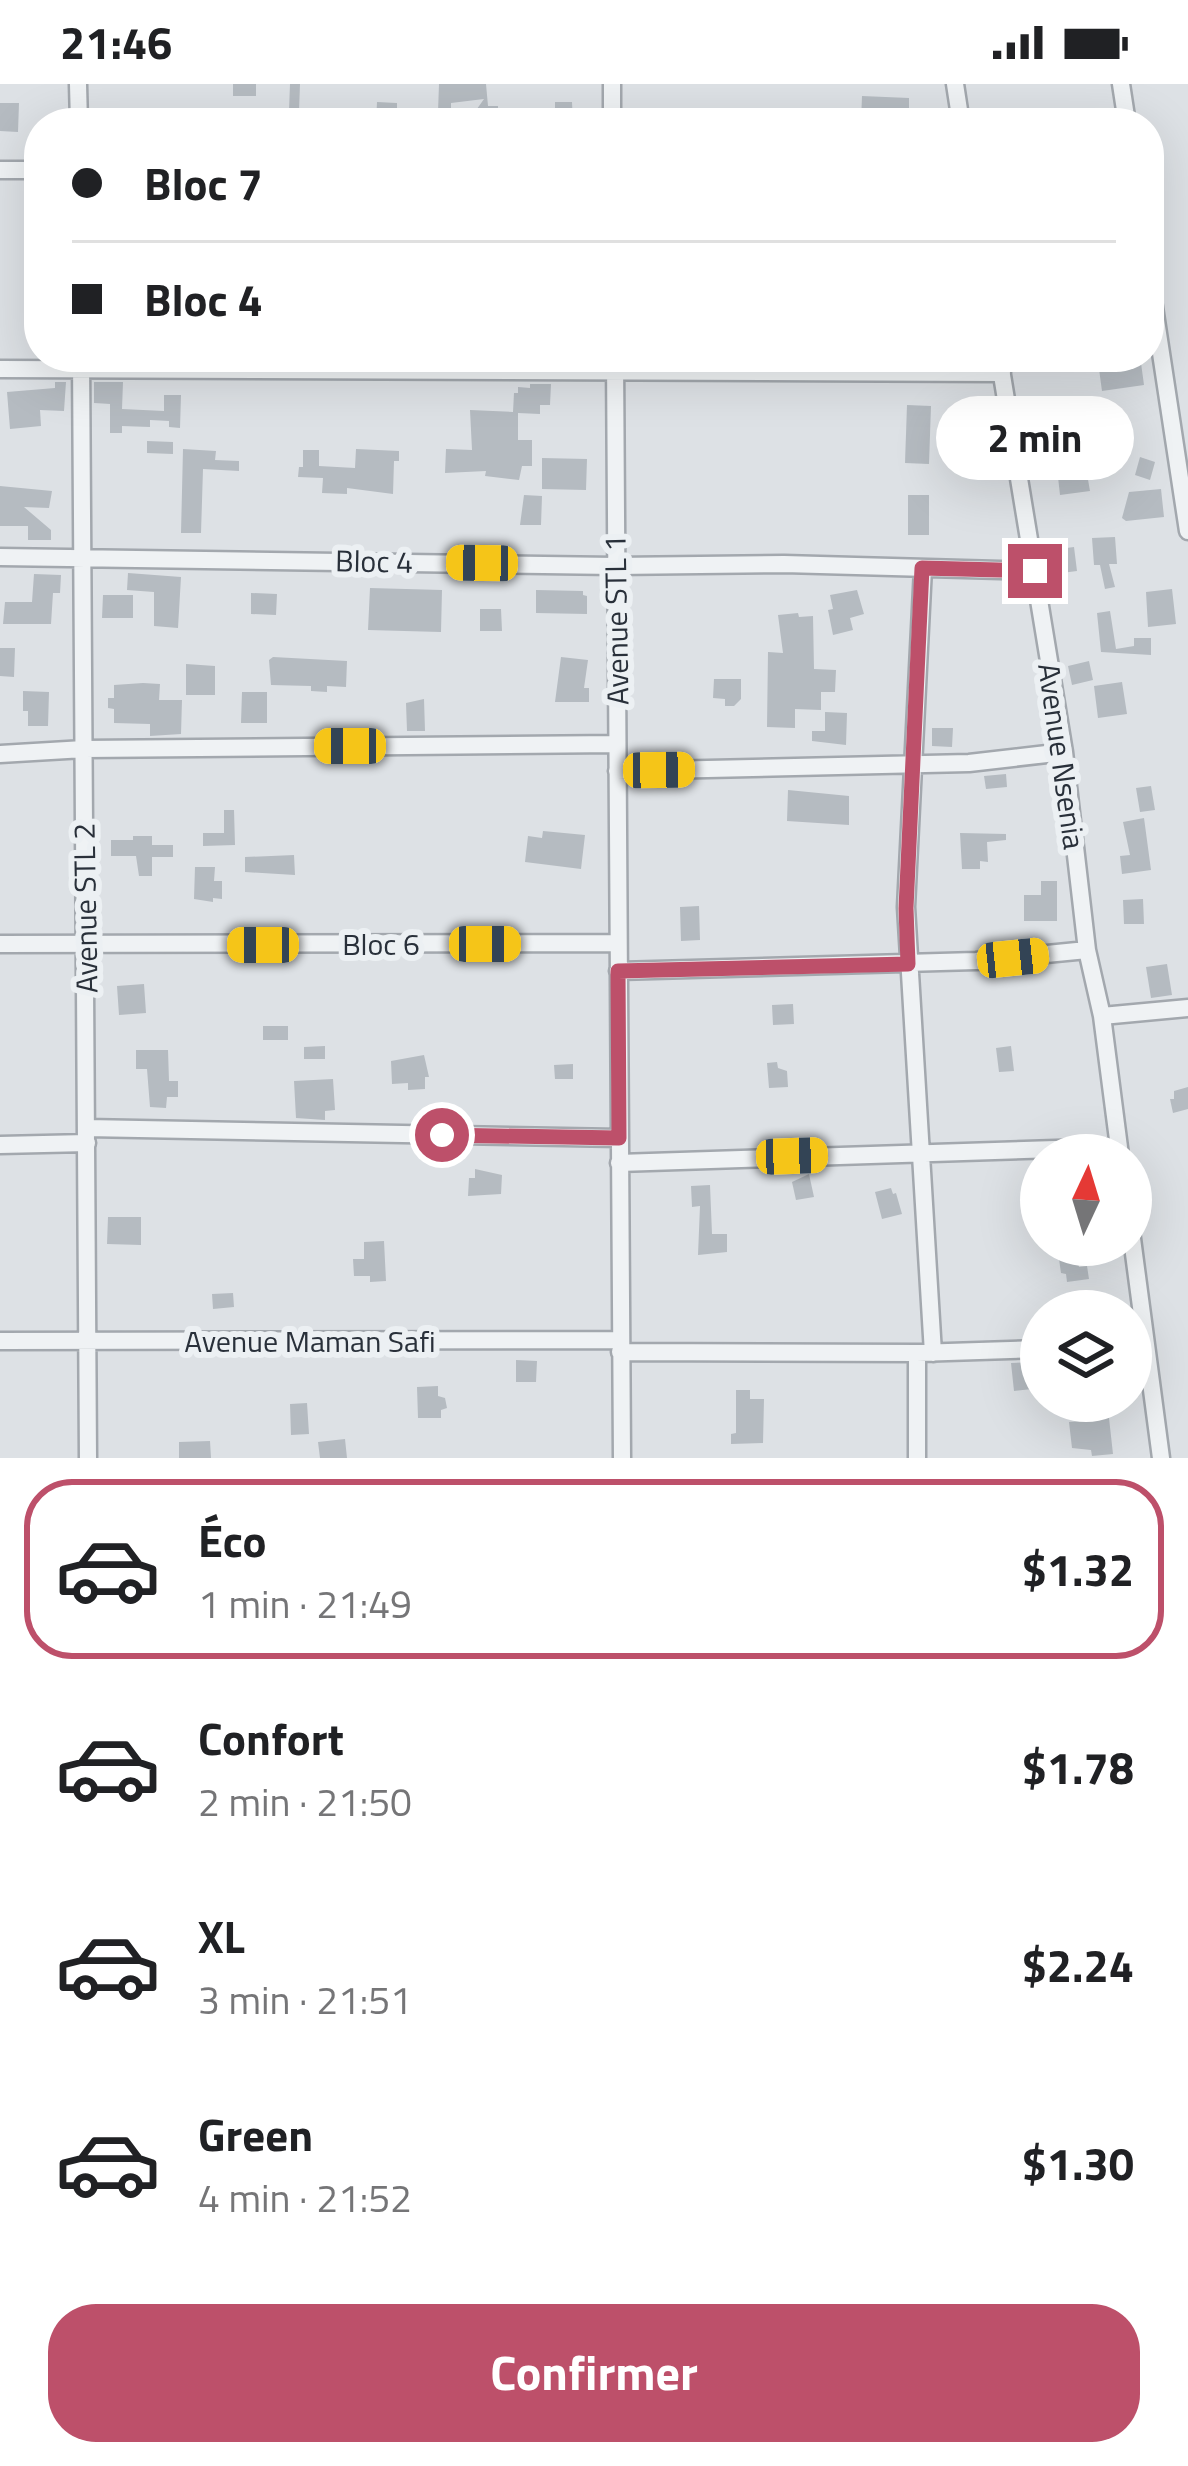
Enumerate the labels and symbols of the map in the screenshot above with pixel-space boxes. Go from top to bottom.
callout: 2 min [936,397,1134,481]
street label: Avenue STL 1 [592,534,640,706]
street label: Bloc 4 [335,537,413,585]
car [446,544,518,582]
route end [1008,544,1062,598]
street label: Avenue Nsenia [1026,660,1098,852]
car [314,728,386,764]
car [623,751,695,789]
street label: Avenue STL 2 [61,822,109,994]
street label: Bloc 6 [342,921,420,967]
car [449,926,521,962]
car [227,927,299,963]
car [975,936,1051,980]
route start [415,1108,469,1162]
north arrow [1020,1134,1152,1266]
car [755,1137,829,1175]
street label: Avenue Maman Safi [184,1318,436,1364]

